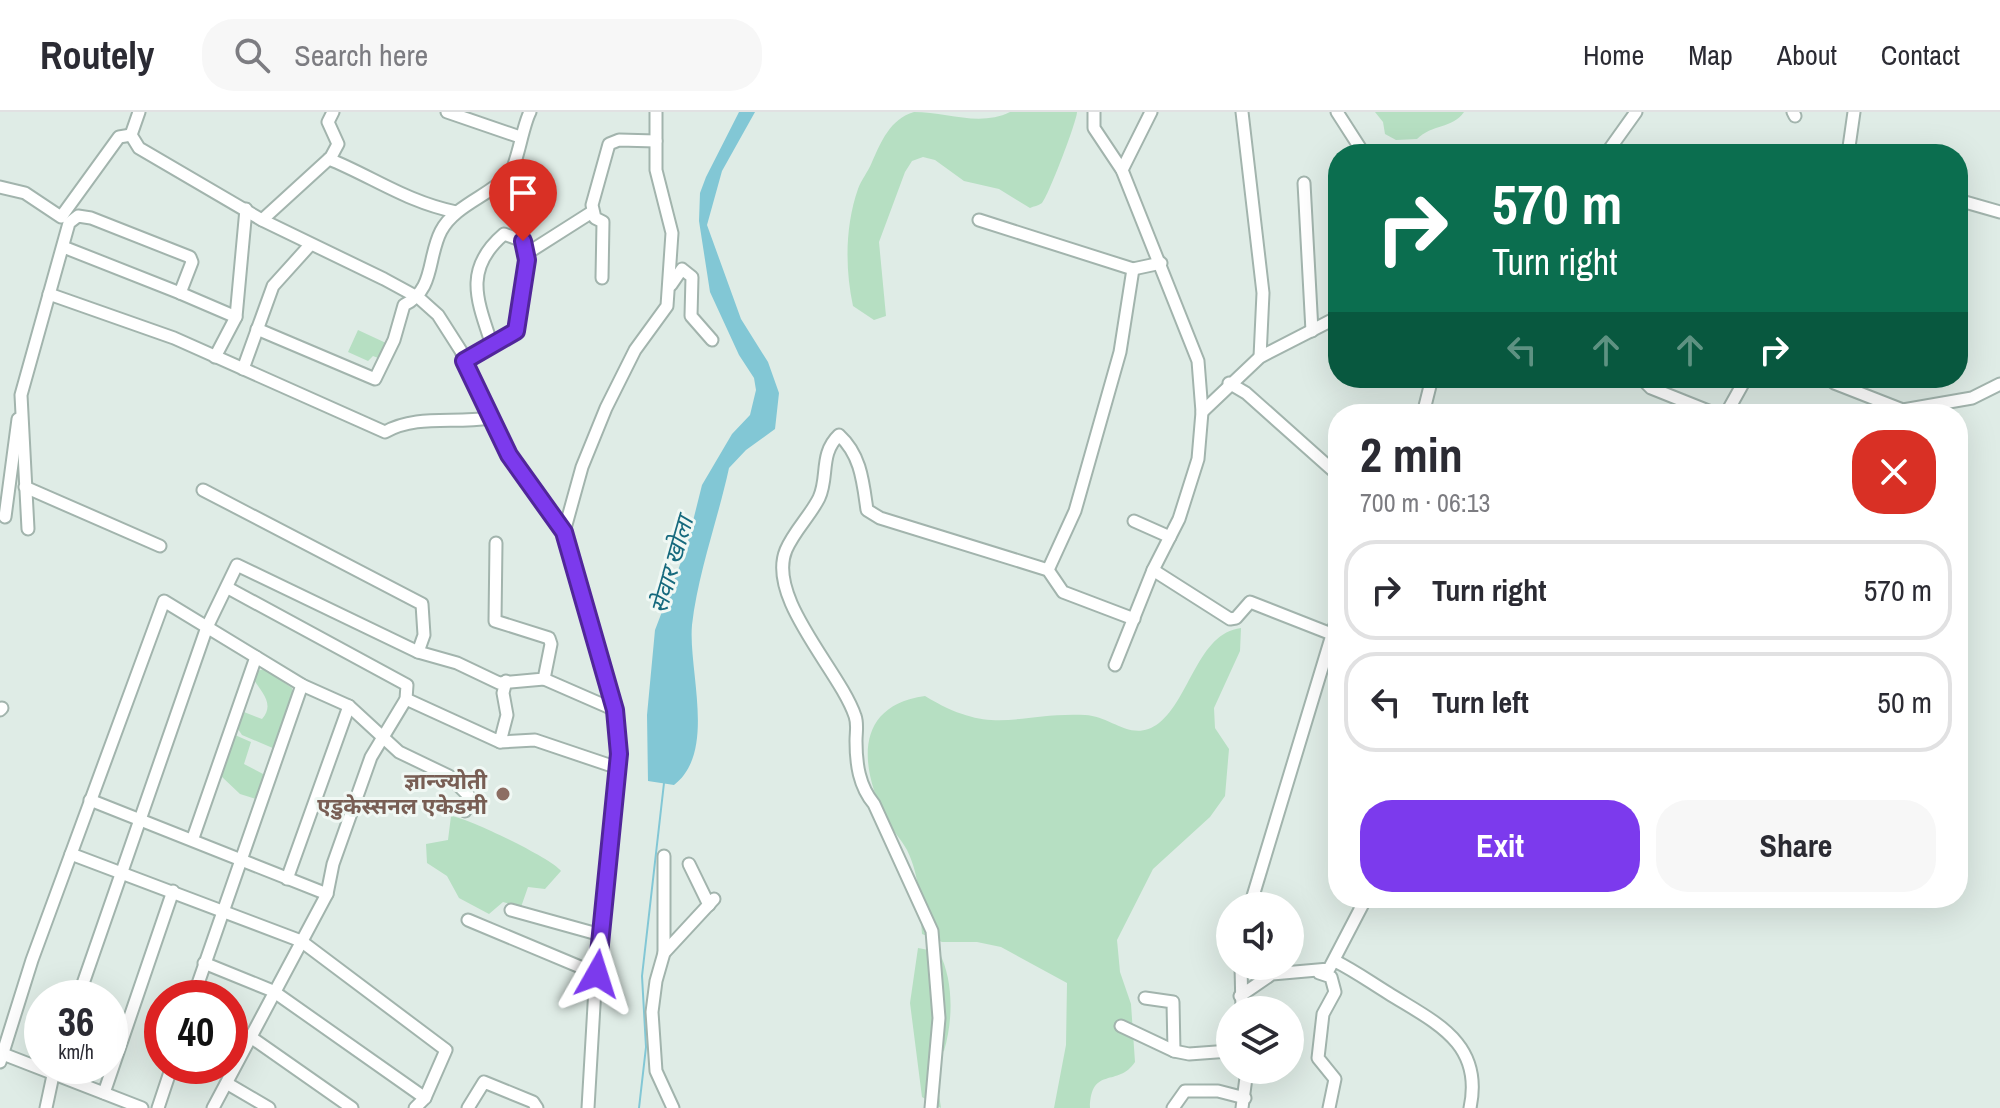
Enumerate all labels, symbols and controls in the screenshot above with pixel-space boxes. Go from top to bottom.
search box [202,19,762,91]
text: Routely [40,30,154,81]
icon: search [230,33,274,77]
text: Search here [294,35,428,75]
text: Home [1583,36,1644,74]
text: Map [1688,36,1733,74]
text: About [1777,36,1837,74]
text: Contact [1881,36,1960,74]
pin [489,159,557,241]
text: 570 m [1492,166,1622,241]
icon: arrive [501,171,545,215]
icon: right [1360,176,1464,280]
text: Turn right [1492,238,1617,286]
icon: left [1500,328,1544,372]
icon: ahead [1584,328,1628,372]
icon: ahead [1668,328,1712,372]
icon: right [1752,328,1796,372]
text: 2 min [1360,422,1463,487]
button: close [1852,430,1936,514]
text: 700 m · 06:13 [1360,485,1490,520]
water label: सेवार खोला [642,508,701,617]
icon: right [1364,568,1408,612]
text: Turn right [1432,570,1546,610]
text: 570 m [1864,570,1932,610]
icon: left [1364,680,1408,724]
text: Turn left [1432,682,1529,722]
text: 50 m [1877,682,1932,722]
place label: ज्ञान्ज्योती एडुकेस्सनल एकेडमी [317,766,488,821]
marker: ज्ञान्ज्योती एडुकेस्सनल एकेडमी [494,785,512,803]
button: Exit [1360,800,1640,892]
button: Share [1656,800,1936,892]
map controls [1216,892,1304,1084]
button: sound [1216,892,1304,980]
position arrow [555,932,639,1016]
speed limit sign: 40 [144,980,248,1084]
text: 36 [58,995,94,1048]
button: layers [1216,996,1304,1084]
text: km/h [58,1038,94,1065]

